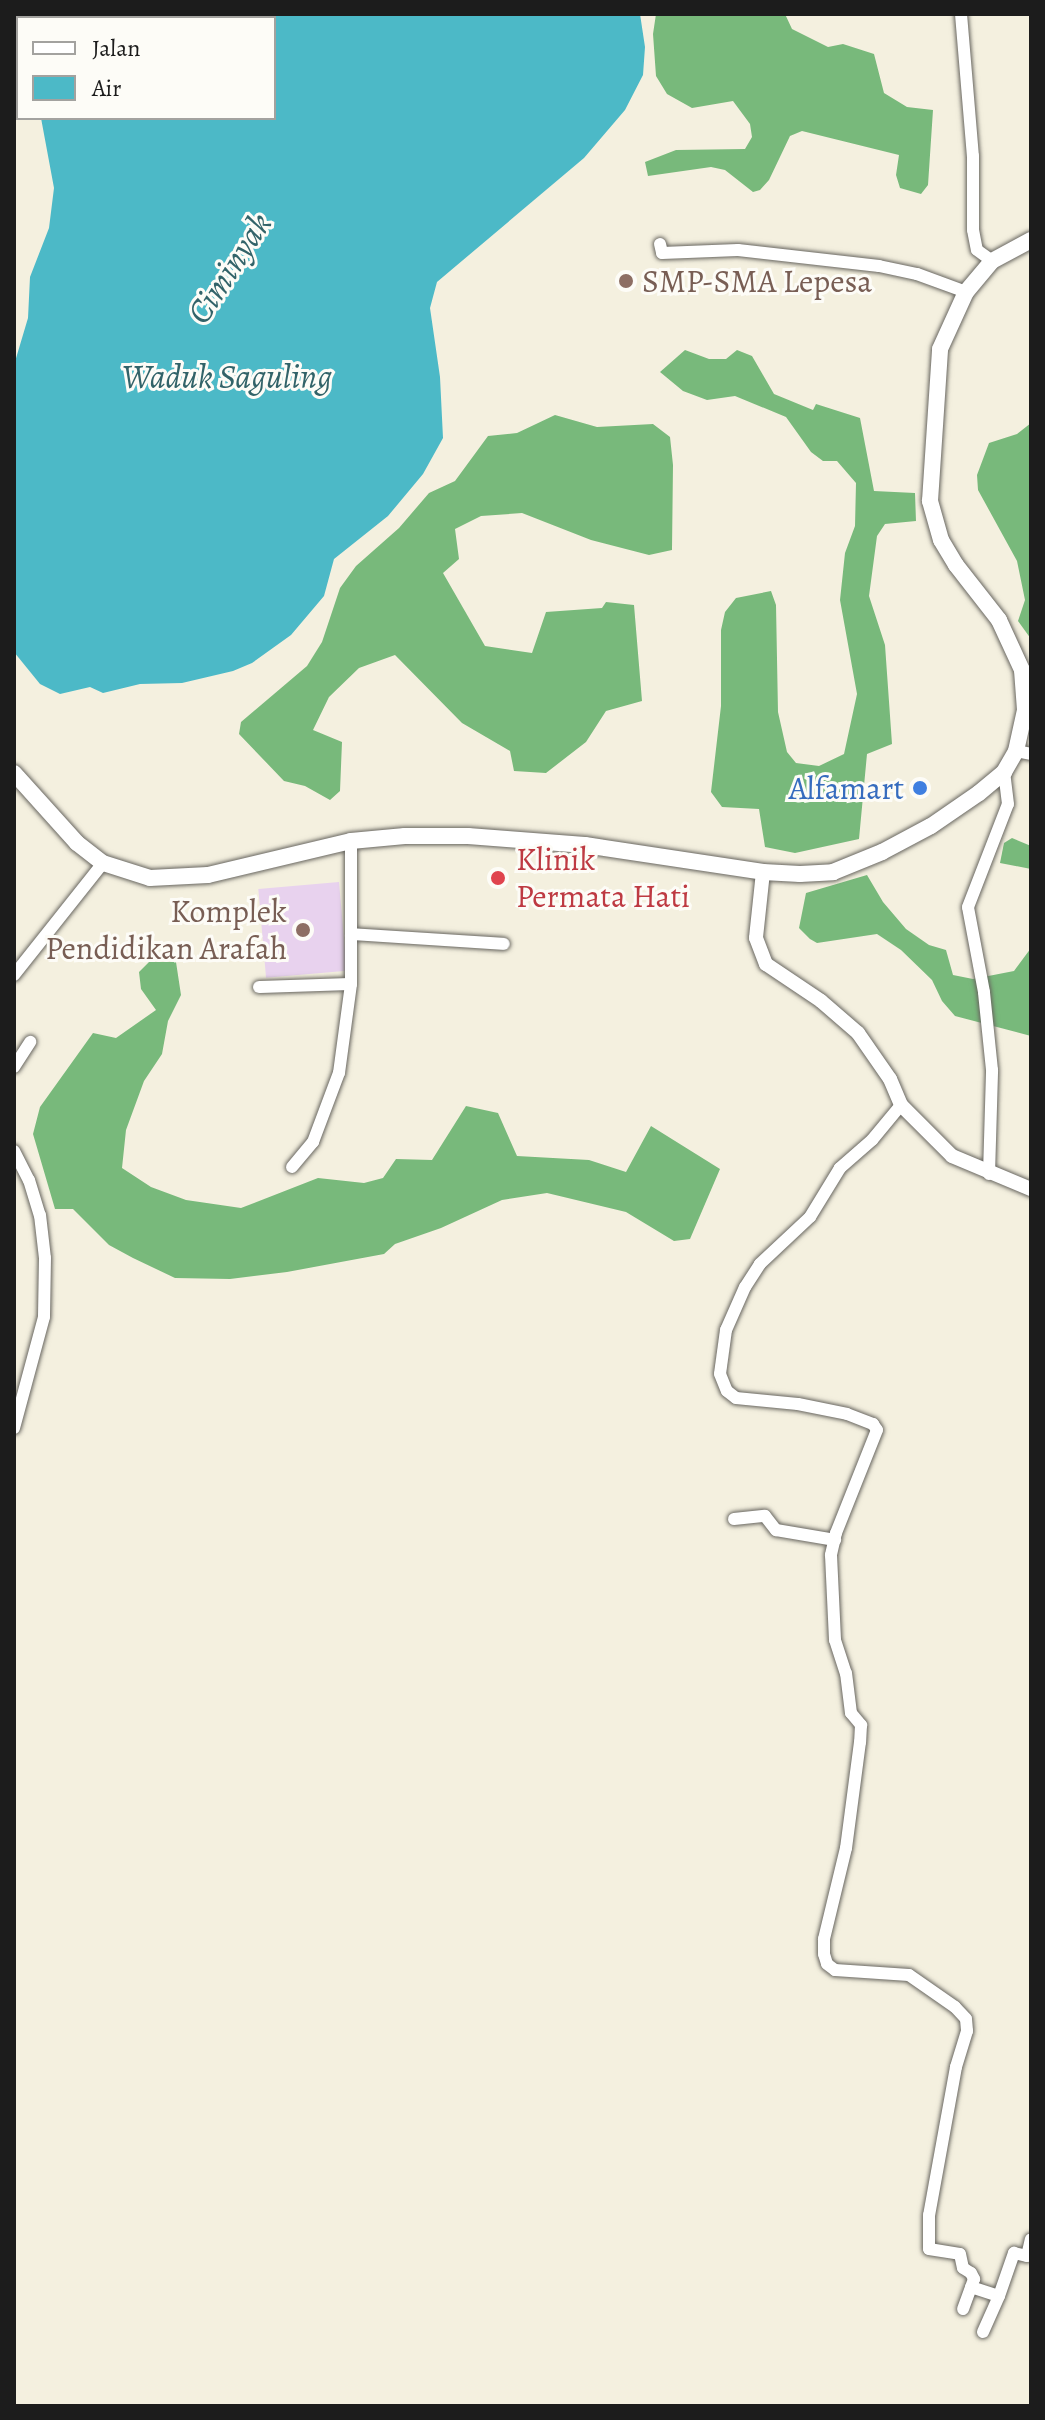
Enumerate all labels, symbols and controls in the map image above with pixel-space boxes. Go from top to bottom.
legend [16,16,276,120]
text: Jalan [92,32,141,64]
text: Air [92,72,122,104]
water label: Ciminyak [178,205,280,331]
place label: SMP-SMA Lepesa [642,262,872,300]
marker: SMP-SMA Lepesa [617,272,635,290]
water label: Waduk Saguling [122,357,332,397]
place label: Alfamart [789,769,904,807]
marker: Alfamart [911,779,929,797]
place label: Klinik Permata Hati [516,841,690,916]
marker: Klinik Permata Hati [487,867,509,889]
place label: Komplek Pendidikan Arafah [45,893,287,968]
marker: Komplek Pendidikan Arafah [294,921,312,939]

